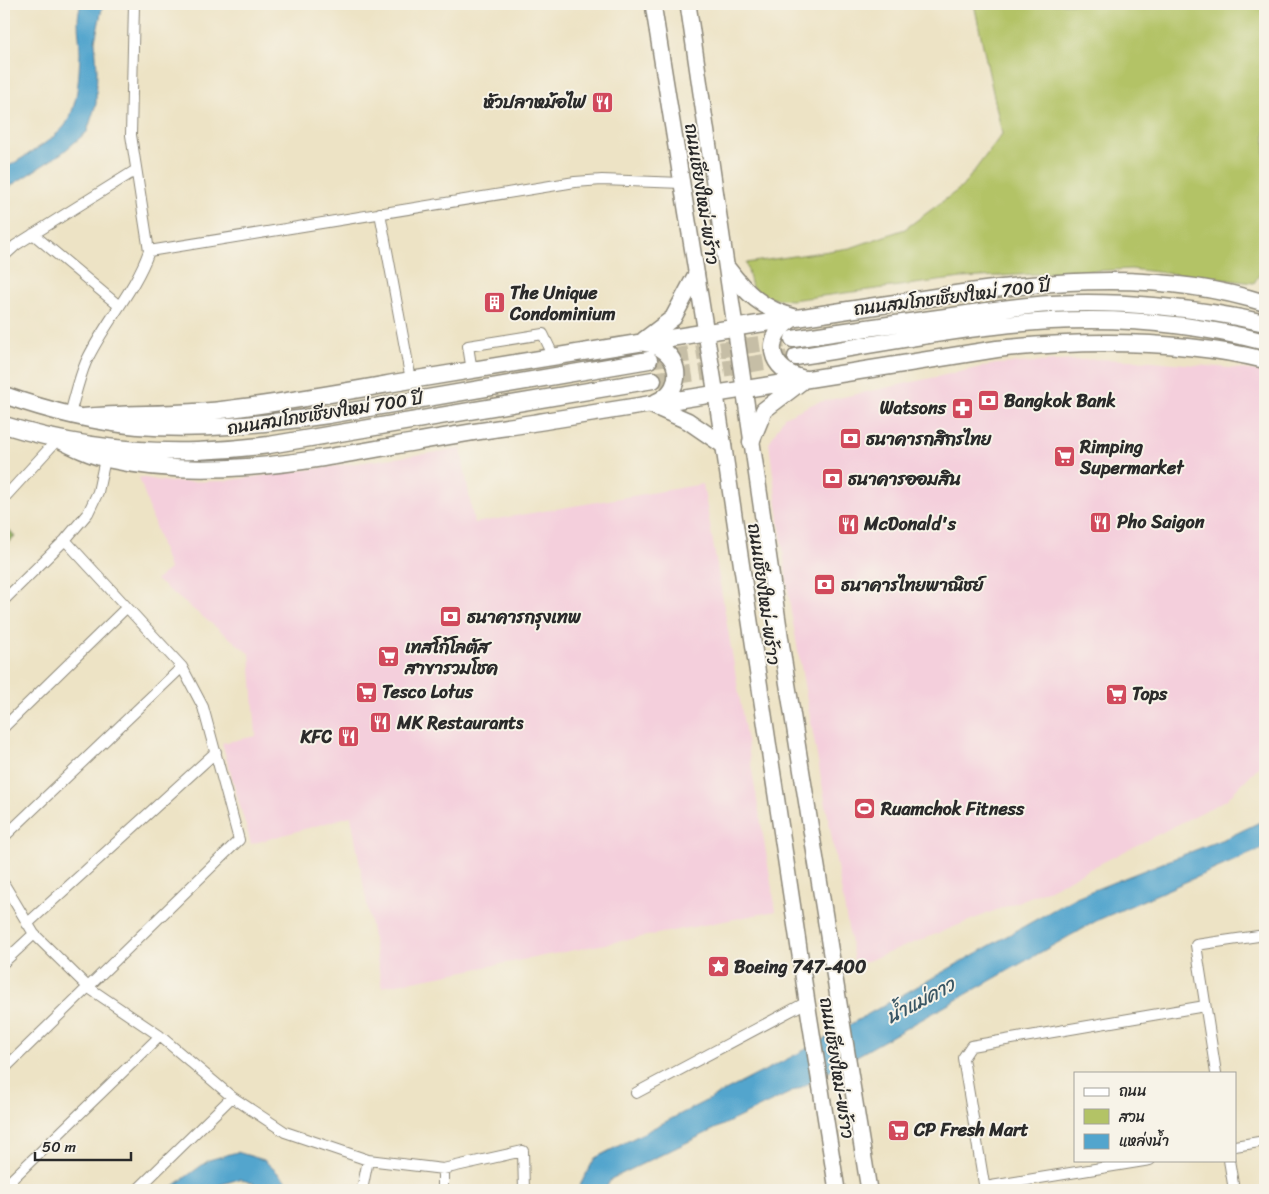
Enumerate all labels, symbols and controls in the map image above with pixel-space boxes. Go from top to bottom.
place label: หัวปลาหม้อไฟ [483,86,587,118]
restaurant icon: หัวปลาหม้อไฟ [590,90,614,114]
street label: ถนนเชียงใหม่-พร้าว [675,121,729,267]
street label: ถนนสมโภชเชียงใหม่ 700 ปี [852,269,1054,325]
place label: The Unique Condominium [509,277,616,330]
building icon: The Unique Condominium [482,291,506,315]
street label: ถนนสมโภชเชียงใหม่ 700 ปี [225,381,427,444]
place label: Bangkok Bank [1004,385,1116,417]
bank icon: Bangkok Bank [976,389,1000,413]
place label: Watsons [880,392,947,424]
pharmacy icon: Watsons [950,396,974,420]
place label: ธนาคารกสิกรไทย [866,423,992,455]
bank icon: ธนาคารกสิกรไทย [838,427,862,451]
place label: Rimping Supermarket [1079,431,1185,484]
supermarket icon: Rimping Supermarket [1052,445,1076,469]
place label: ธนาคารออมสิน [848,463,961,495]
bank icon: ธนาคารออมสิน [820,467,844,491]
place label: Pho Saigon [1117,506,1205,538]
place label: McDonald's [863,508,957,540]
restaurant icon: Pho Saigon [1089,510,1113,534]
restaurant icon: McDonald's [836,512,860,536]
street label: ถนนเชียงใหม่-พร้าว [738,521,790,667]
place label: ธนาคารไทยพาณิชย์ [841,569,987,601]
bank icon: ธนาคารไทยพาณิชย์ [813,573,837,597]
place label: ธนาคารกรุงเทพ [467,601,582,633]
bank icon: ธนาคารกรุงเทพ [439,605,463,629]
place label: เทสโก้โลตัส สาขารวมโชค [404,631,499,684]
supermarket icon: เทสโก้โลตัส สาขารวมโชค [377,645,401,669]
place label: Tesco Lotus [382,676,474,708]
place label: Tops [1132,678,1168,710]
supermarket icon: Tesco Lotus [354,680,378,704]
supermarket icon: Tops [1104,682,1128,706]
place label: MK Restaurants [396,707,524,739]
restaurant icon: MK Restaurants [369,711,393,735]
place label: KFC [299,721,332,753]
restaurant icon: KFC [336,725,360,749]
place label: Ruamchok Fitness [880,793,1025,825]
sports icon: Ruamchok Fitness [853,797,877,821]
place label: Boeing 747-400 [734,951,866,983]
place icon: Boeing 747-400 [706,955,730,979]
water label: น้ำแม่คาว [880,968,962,1032]
street label: ถนนเชียงใหม่-พร้าว [810,995,864,1141]
legend [1074,1072,1236,1162]
text: ถนน [1119,1078,1147,1104]
text: สวน [1118,1104,1145,1130]
place label: CP Fresh Mart [913,1114,1028,1146]
supermarket icon: CP Fresh Mart [886,1118,910,1142]
text: แหล่งน้ำ [1119,1128,1169,1154]
scale bar [35,1129,131,1161]
text: 50 m [42,1134,77,1160]

